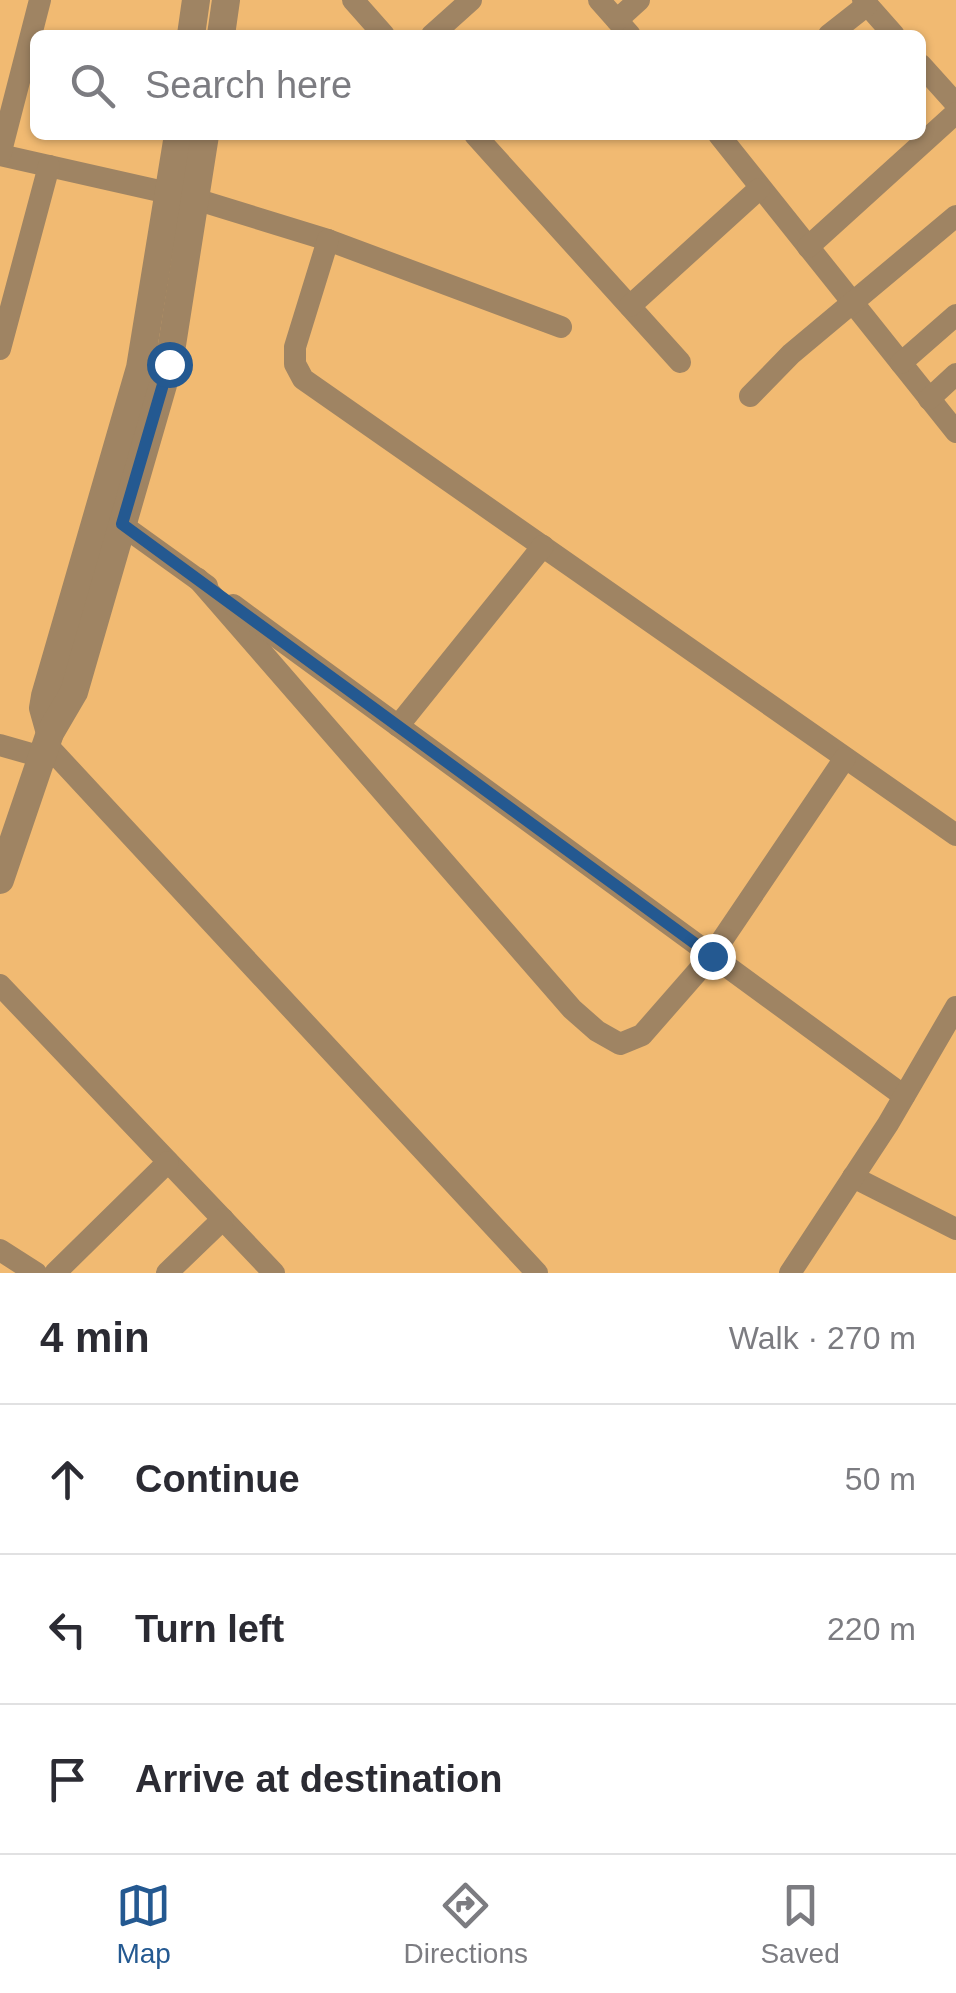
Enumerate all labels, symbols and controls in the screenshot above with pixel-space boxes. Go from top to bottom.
search box [30,30,926,140]
icon: search [65,58,120,113]
text: Search here [145,64,352,106]
route start [147,342,193,388]
route end [690,934,736,980]
text: 4 min [40,1314,150,1361]
text: Walk · 270 m [729,1320,916,1356]
icon: ahead [40,1452,95,1507]
text: Continue [135,1458,300,1500]
text: 50 m [845,1461,916,1497]
icon: left [40,1602,95,1657]
text: Turn left [135,1608,284,1650]
text: 220 m [827,1611,916,1647]
icon: arrive [40,1752,95,1807]
text: Arrive at destination [135,1758,502,1800]
tab: Map [116,1878,171,1970]
tab: Directions [404,1878,528,1970]
tab: Saved [760,1878,840,1970]

